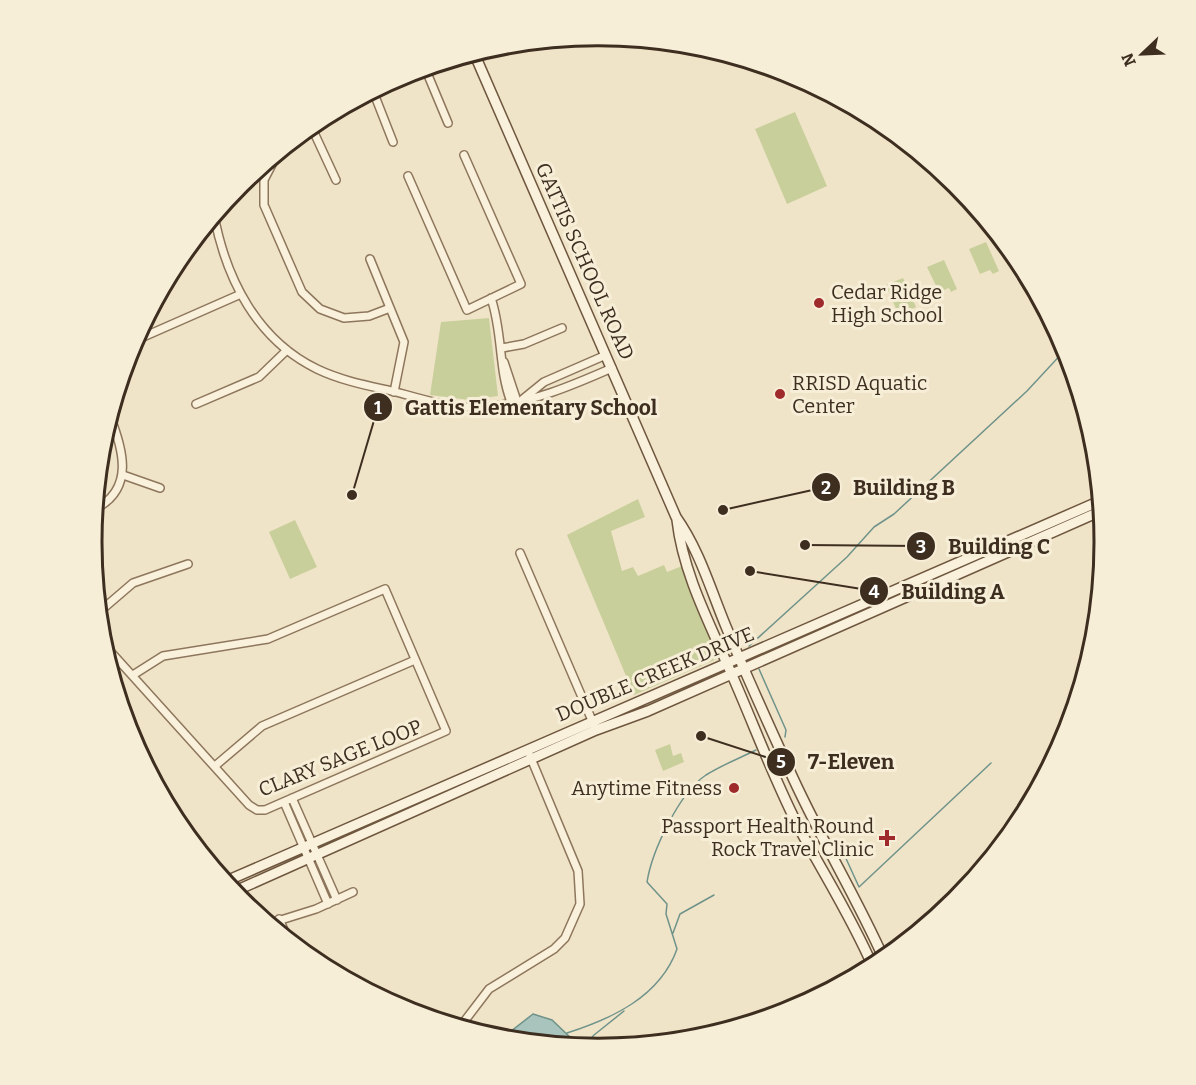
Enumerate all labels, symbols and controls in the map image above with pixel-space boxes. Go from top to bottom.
north arrow [1112,24,1172,84]
text: N [1117,50,1140,69]
street label: GATTIS SCHOOL ROAD [531,159,639,363]
place label: Cedar Ridge High School [831,280,943,327]
marker: Cedar Ridge High School [812,296,826,310]
place label: RRISD Aquatic Center [792,371,927,418]
marker: RRISD Aquatic Center [773,387,787,401]
callout: Gattis Elementary School [363,388,669,427]
text: Gattis Elementary School [405,395,658,421]
text: 1 [374,397,382,419]
callout: Building B [811,468,967,507]
text: Building B [853,475,955,501]
text: 2 [821,477,831,499]
callout: Building C [906,527,1062,566]
text: Building C [948,534,1050,560]
text: 3 [916,536,926,558]
callout: Building A [859,572,1016,611]
text: Building A [901,579,1005,605]
text: 4 [869,581,880,603]
street label: DOUBLE CREEK DRIVE [552,621,758,727]
street label: CLARY SAGE LOOP [255,714,425,802]
callout: 7-Eleven [766,742,906,781]
text: 7-Eleven [808,749,895,775]
text: 5 [776,751,786,773]
place label: Anytime Fitness [571,776,722,800]
marker: Anytime Fitness [727,781,741,795]
place label: Passport Health Round Rock Travel Clinic [661,814,874,861]
marker: Passport Health Round Rock Travel Clinic [878,829,896,847]

